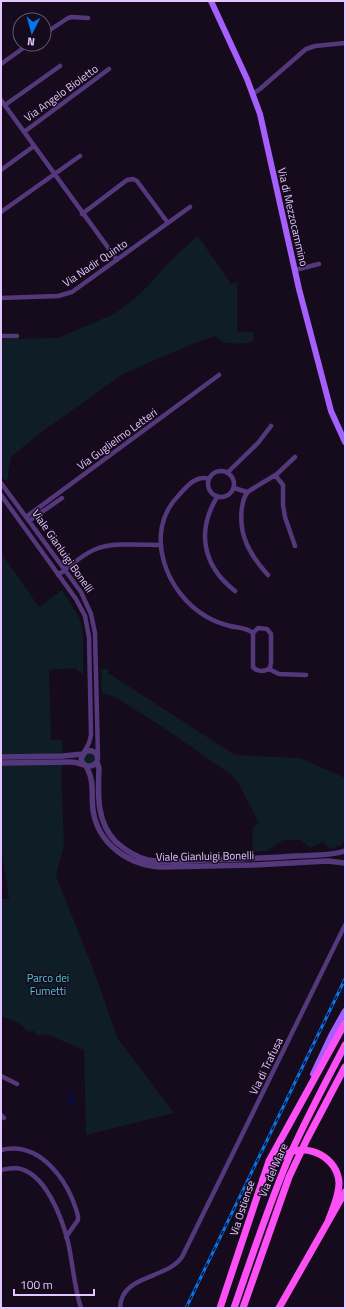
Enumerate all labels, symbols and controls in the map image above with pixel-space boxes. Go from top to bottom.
north arrow [12,12,52,52]
text: N [26,34,36,50]
street label: Via Angelo Bioletto [21,61,101,125]
street label: Via di Mezzocammino [274,166,312,268]
street label: Via Nadir Quinto [59,235,131,291]
street label: Via Guglielmo Letteri [74,404,160,474]
street label: Viale Gianluigi Bonelli [28,506,98,596]
street label: Viale Gianluigi Bonelli [156,847,254,865]
park label: Parco dei Fumetti [27,970,69,999]
street label: Via di Trafusa [245,1034,287,1097]
street label: Via del Mare [254,1140,292,1199]
street label: Via Ostiense [226,1178,259,1238]
scale bar [14,1271,94,1297]
text: 100 m [20,1275,53,1294]

